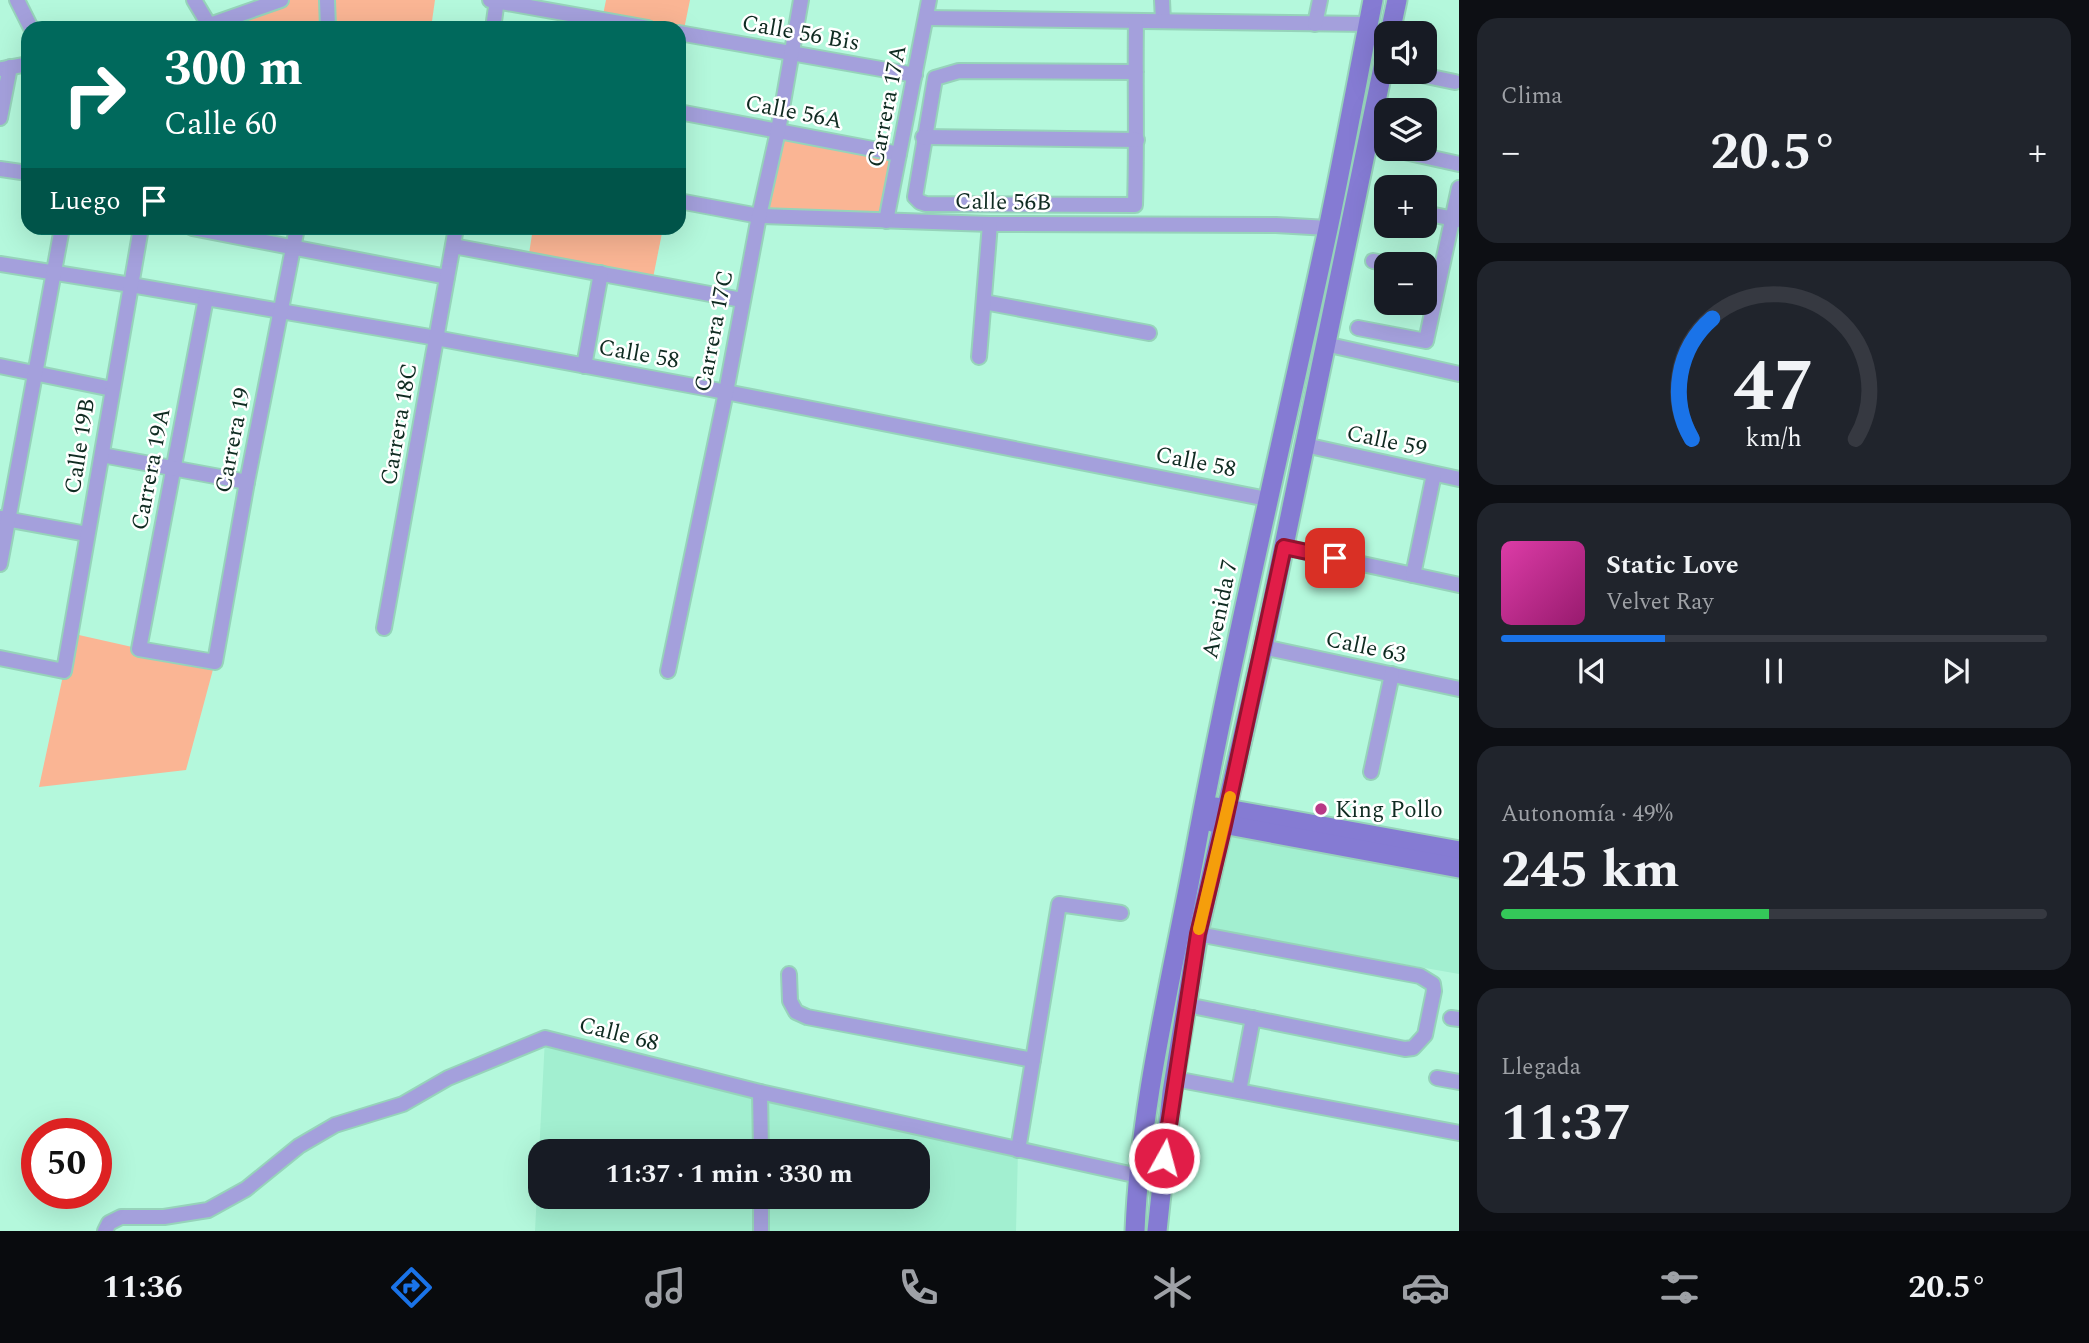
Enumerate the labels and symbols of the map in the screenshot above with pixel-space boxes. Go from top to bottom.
street label: Calle 56 Bis [739,6,863,61]
street label: Carrera 17A [858,42,916,170]
street label: Calle 56A [742,86,845,139]
street label: Calle 56B [954,184,1051,221]
street label: Carrera 17C [686,267,743,395]
street label: Calle 58 [596,330,682,379]
street label: Carrera 18C [372,360,427,488]
street label: Carrera 19 [206,385,261,496]
street label: Calle 19B [56,396,105,497]
street label: Carrera 19A [122,405,180,533]
street label: Calle 59 [1343,416,1430,467]
street label: Calle 58 [1152,438,1239,487]
pin [1305,528,1365,588]
street label: Avenida 7 [1193,557,1248,662]
street label: Calle 63 [1322,622,1409,673]
place label: King Pollo [1335,793,1443,828]
marker: King Pollo [1313,801,1329,817]
street label: Calle 68 [575,1008,662,1061]
speed limit sign: 50 [21,1118,112,1209]
position arrow [1127,1121,1201,1195]

